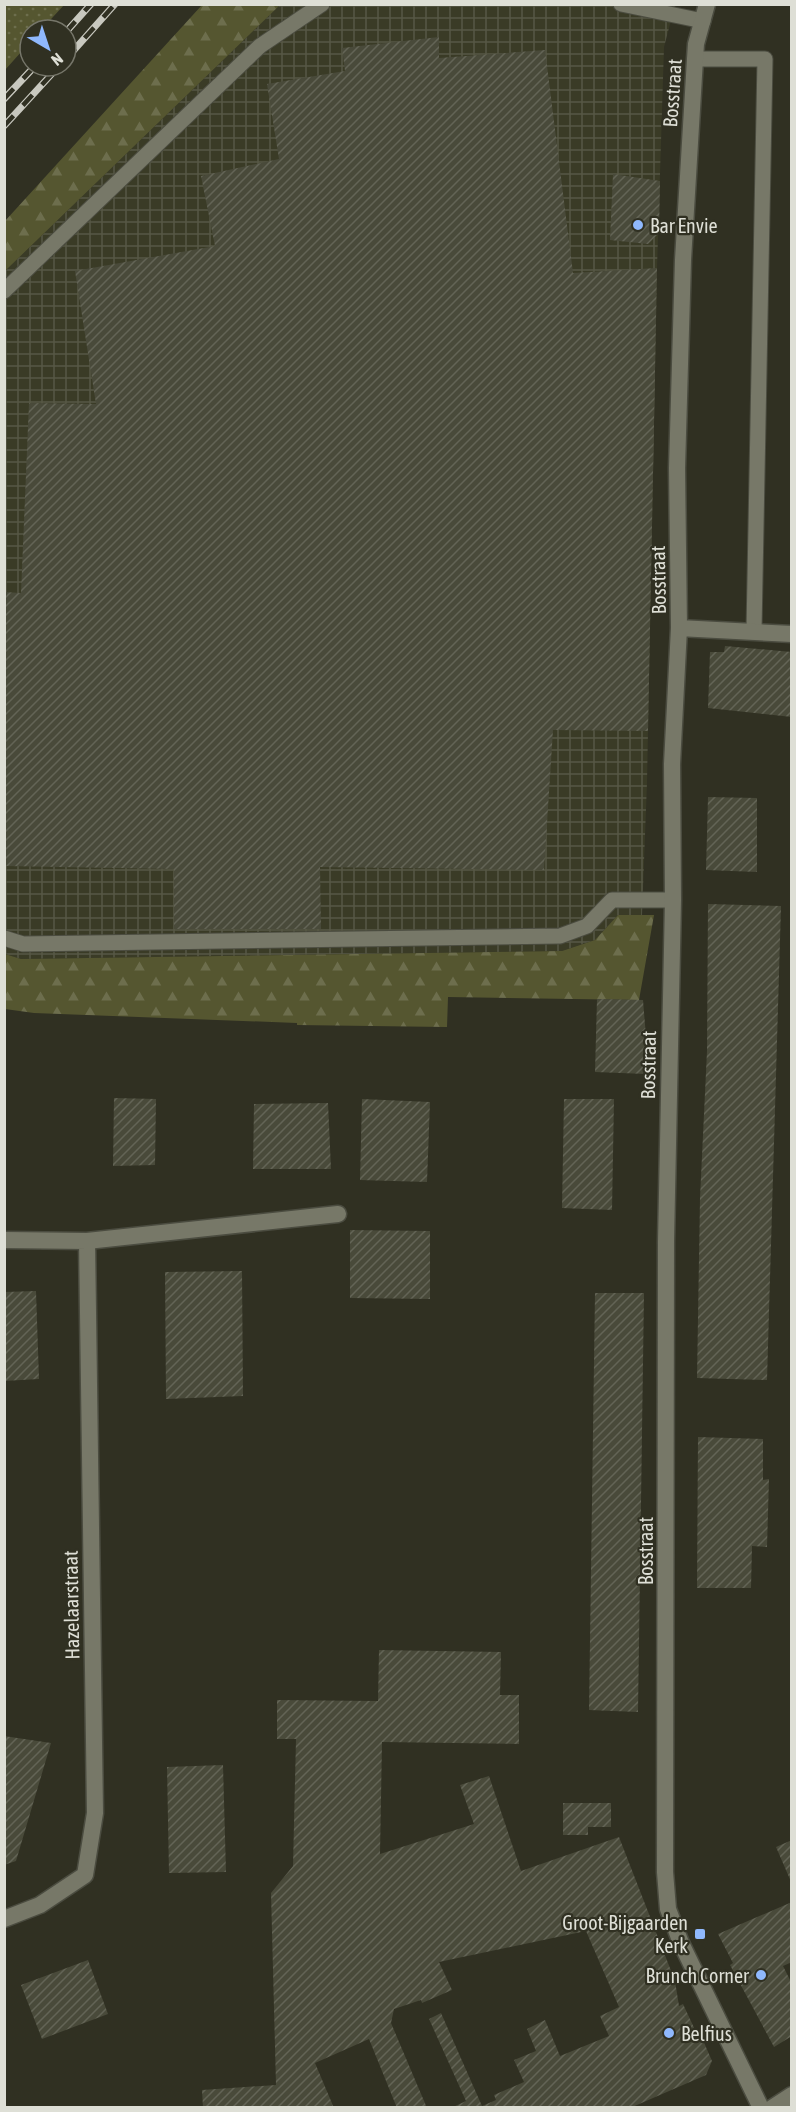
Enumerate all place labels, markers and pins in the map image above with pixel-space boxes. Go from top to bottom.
place label: Bar Envie [650,214,718,237]
marker: Bar Envie [631,218,645,232]
place label: Groot-Bijgaarden Kerk [562,1911,688,1957]
marker: Groot-Bijgaarden Kerk [693,1927,707,1941]
place label: Brunch Corner [645,1964,750,1987]
marker: Brunch Corner [754,1968,768,1982]
place label: Belfius [681,2022,732,2045]
marker: Belfius [662,2026,676,2040]

